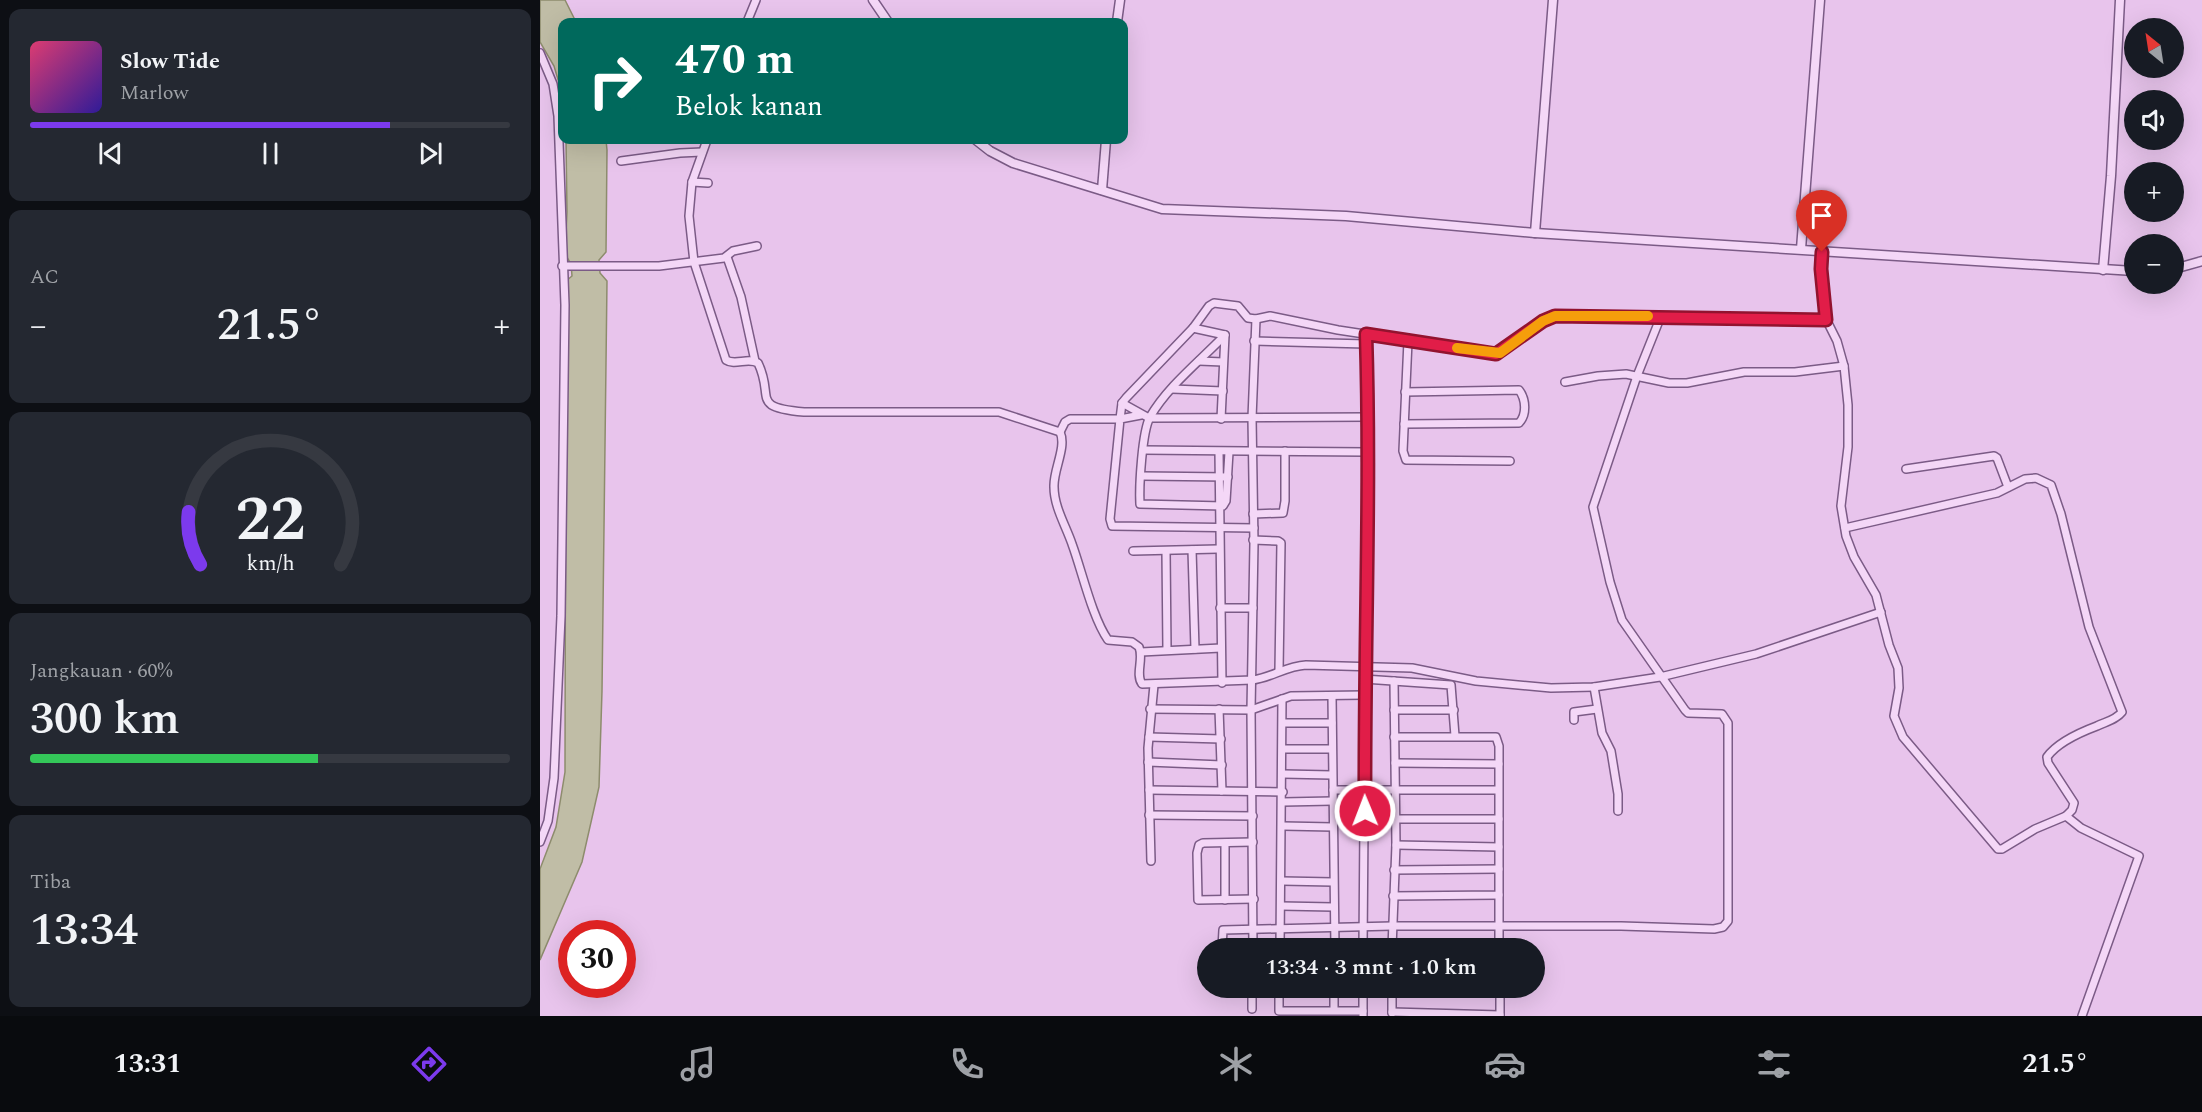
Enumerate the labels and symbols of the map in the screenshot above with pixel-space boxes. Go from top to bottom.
north arrow [2124,18,2184,78]
pin [1796,190,1847,252]
position arrow [1333,779,1397,843]
speed limit sign: 30 [558,920,636,998]

